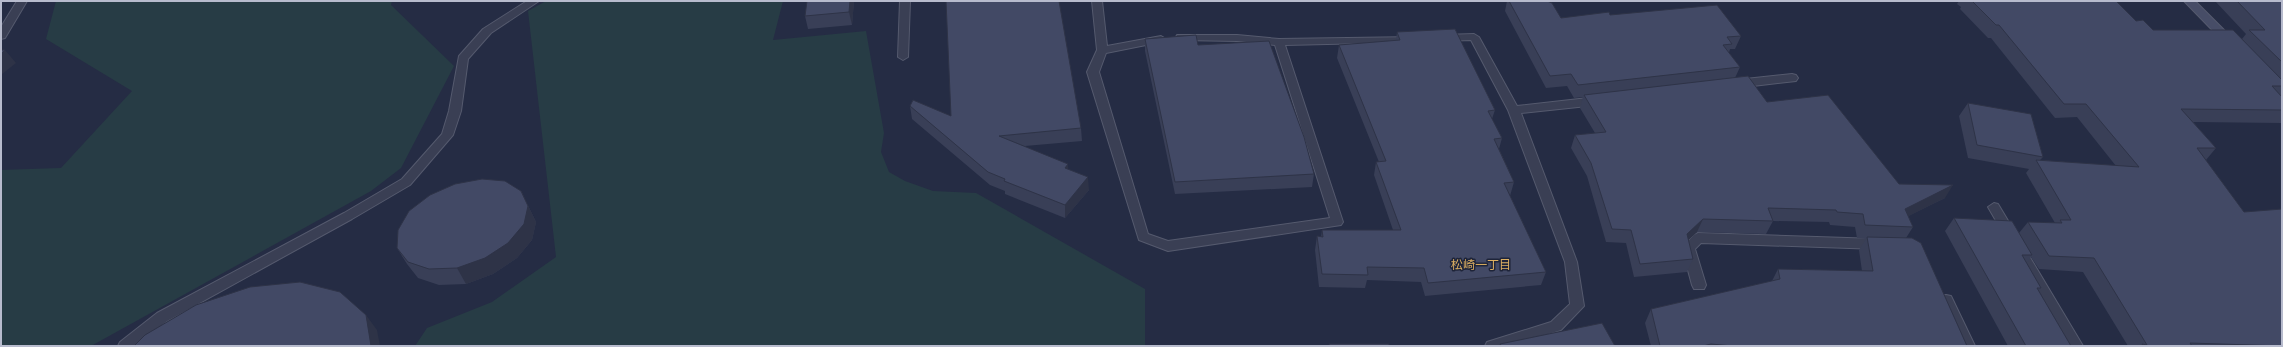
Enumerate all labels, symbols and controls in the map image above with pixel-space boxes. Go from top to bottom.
district label: 松崎一丁目 [1451,257,1511,272]

